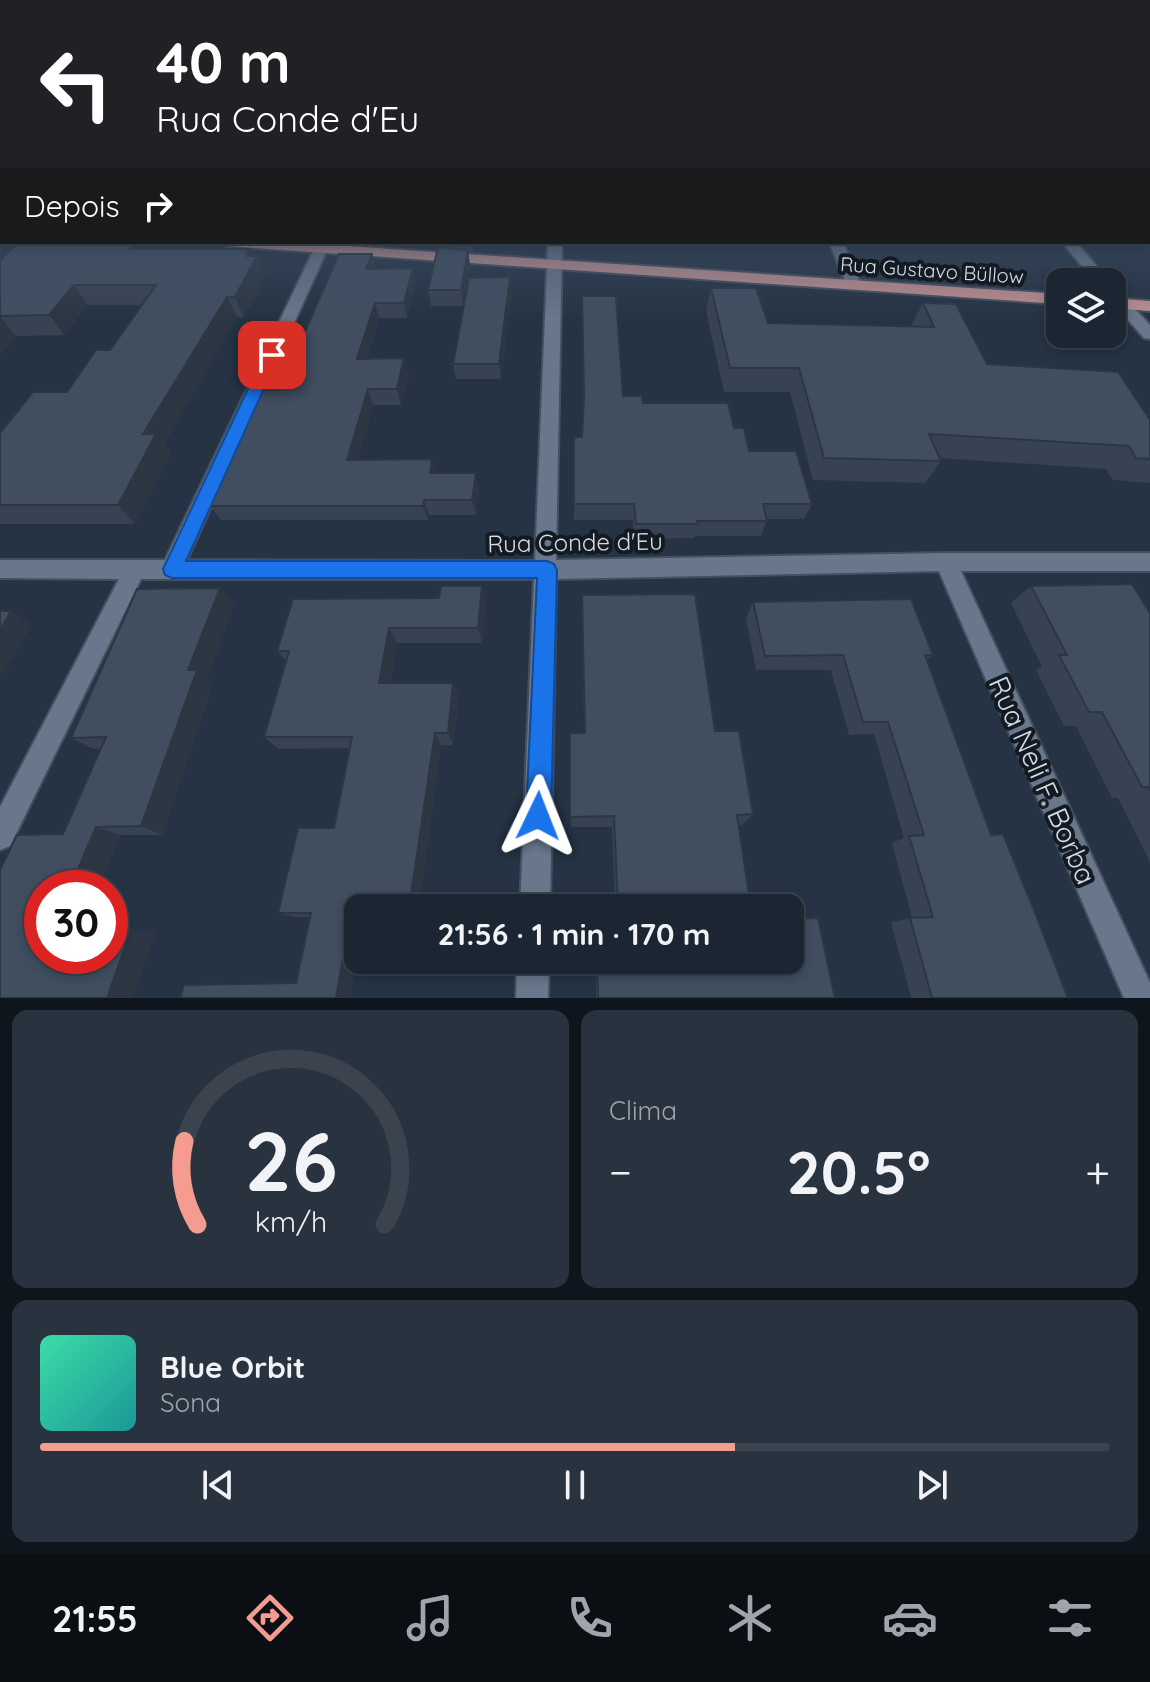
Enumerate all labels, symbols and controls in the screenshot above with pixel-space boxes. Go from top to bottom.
text: 40 m [156,27,291,97]
icon: left [24,32,128,136]
text: Rua Conde d'Eu [156,96,419,141]
icon: right [136,184,180,228]
text: Depois [24,187,120,225]
street label: Rua Gustavo Büllow [839,251,1025,289]
map controls [1046,268,1126,348]
button: layers [1046,268,1126,348]
pin [238,321,306,389]
icon: arrive [250,333,294,377]
street label: Rua Conde d'Eu [487,525,663,559]
street label: Rua Neli F. Borba [982,671,1104,889]
position arrow [496,774,580,858]
speed limit sign: 30 [24,870,128,974]
text: 21:56 · 1 min · 170 m [437,915,711,953]
text: Clima [609,1094,677,1127]
text: 26 [244,1108,337,1212]
text: 20.5° [787,1134,931,1209]
text: − [609,1144,632,1199]
text: + [1085,1144,1110,1199]
text: km/h [254,1203,327,1239]
text: Blue Orbit [160,1348,305,1386]
text: Sona [160,1386,221,1419]
icon: previous [196,1463,240,1507]
icon: pause [553,1463,597,1507]
icon: next [910,1463,954,1507]
icon: directions [242,1590,298,1646]
icon: music [402,1590,458,1646]
icon: phone [562,1590,618,1646]
icon: climate [722,1590,778,1646]
icon: car [882,1590,938,1646]
icon: filters [1042,1590,1098,1646]
text: 21:55 [52,1596,138,1641]

